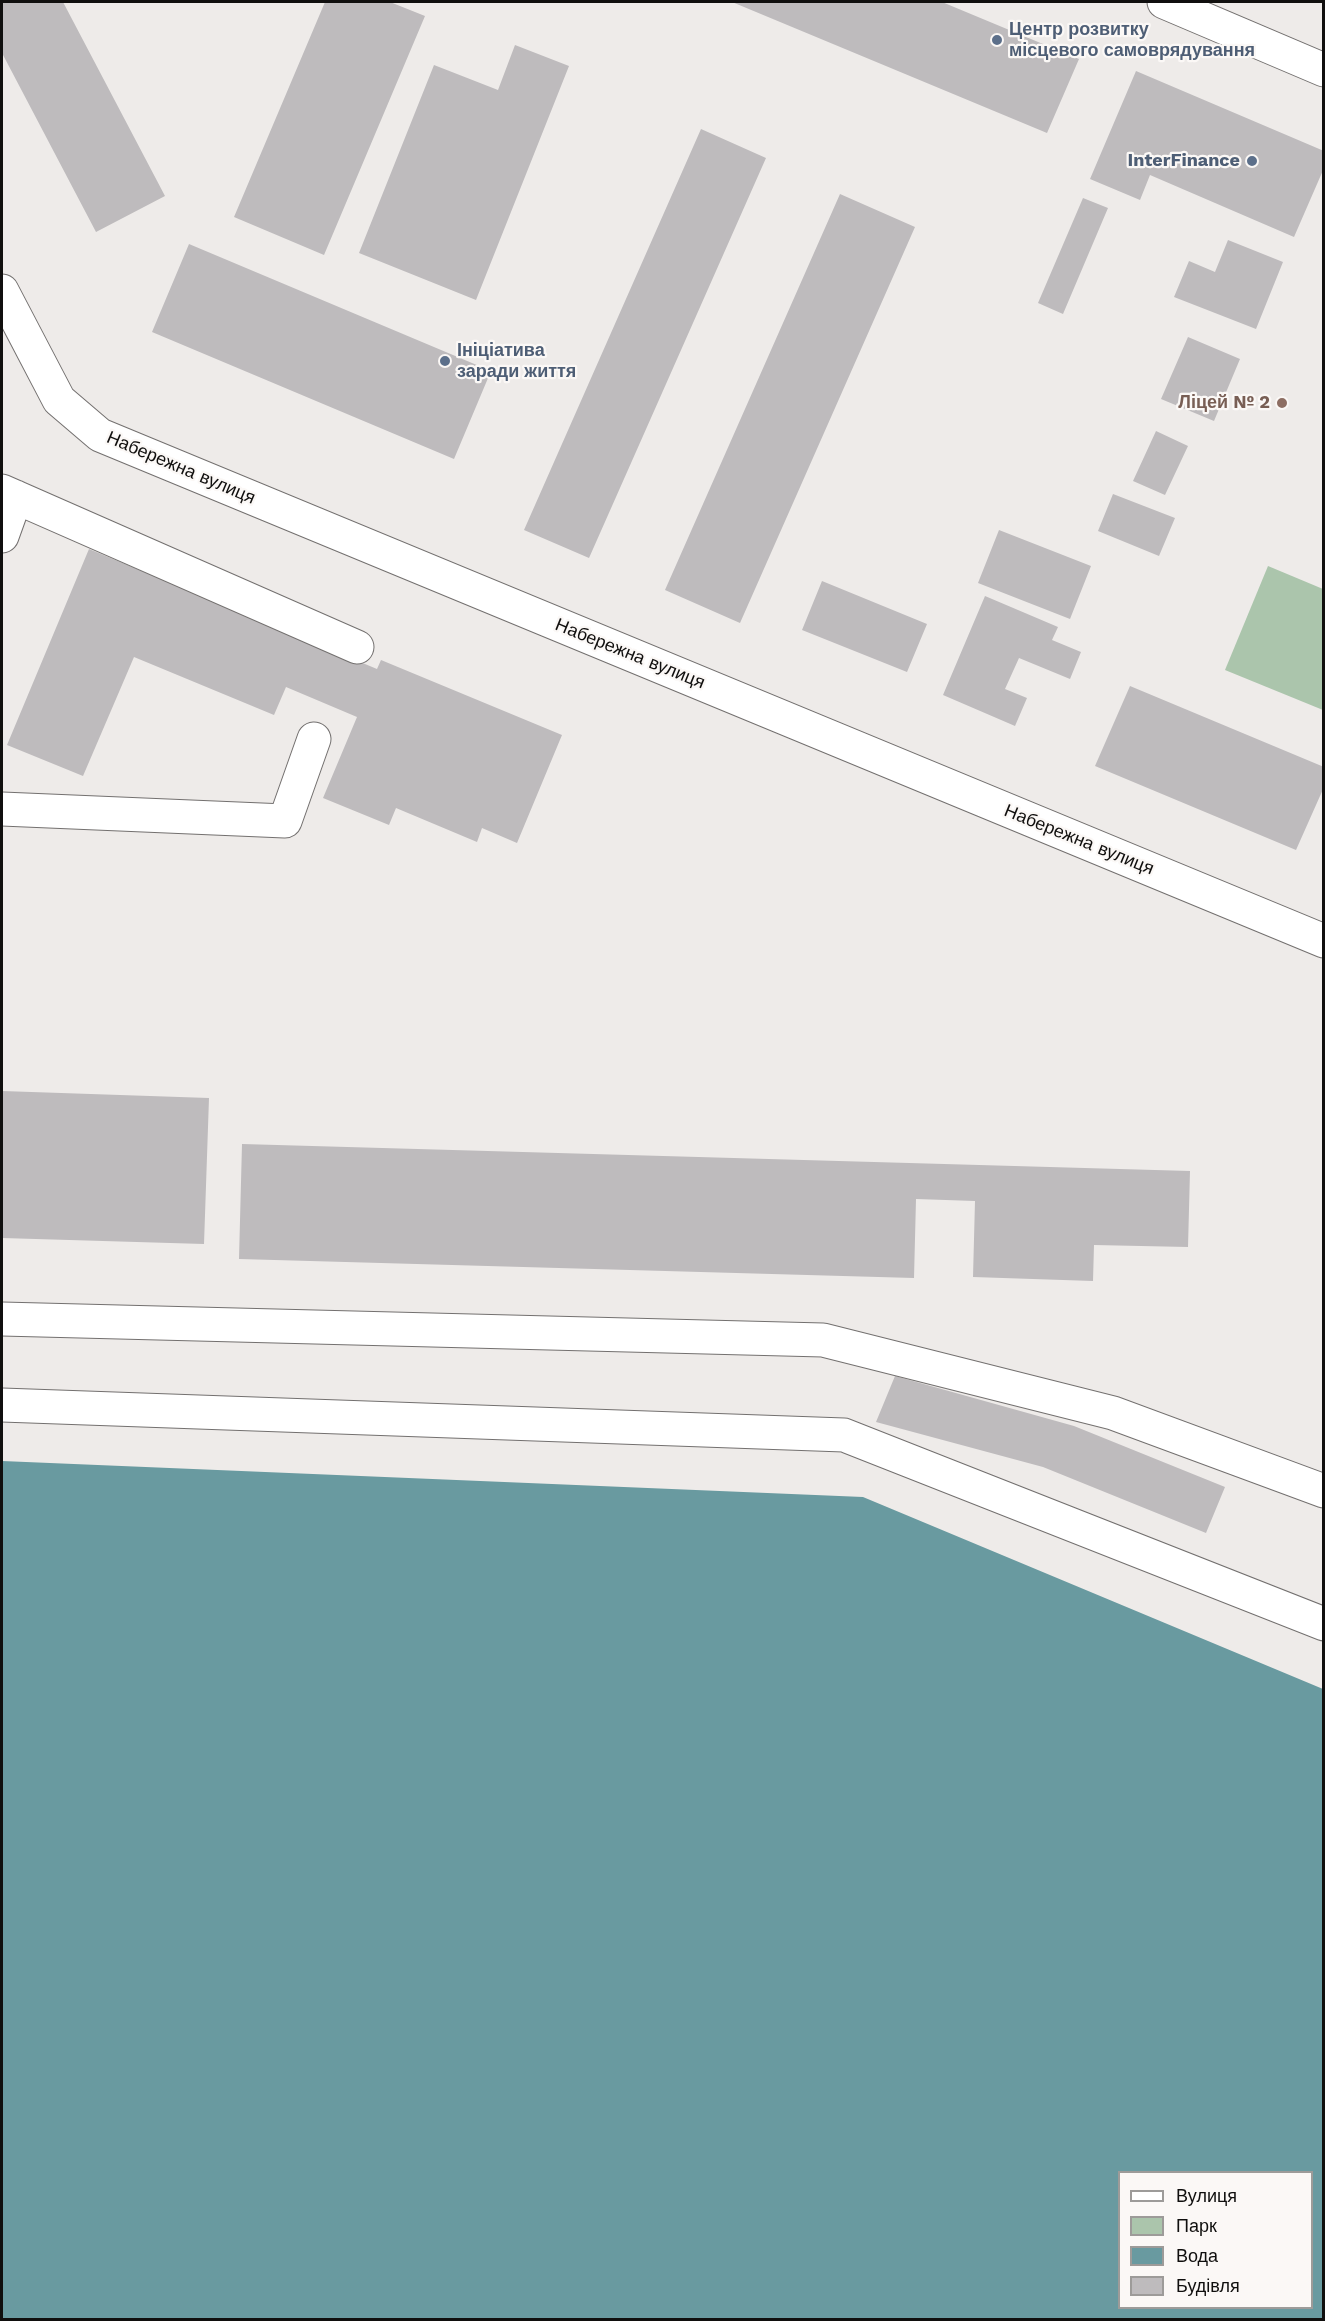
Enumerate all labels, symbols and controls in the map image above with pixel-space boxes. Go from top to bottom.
place label: Центр розвитку місцевого самоврядування [1009,19,1255,62]
marker: Центр розвитку місцевого самоврядування [990,33,1004,47]
place label: InterFinance [1128,150,1240,172]
marker: InterFinance [1245,154,1259,168]
place label: Ініціатива заради життя [457,340,576,382]
marker: Ініціатива заради життя [438,354,452,368]
place label: Ліцей № 2 [1178,392,1270,414]
marker: Ліцей № 2 [1275,396,1289,410]
street label: Набережна вулиця [103,427,259,509]
street label: Набережна вулиця [552,614,708,694]
street label: Набережна вулиця [1001,800,1157,880]
legend [1118,2171,1313,2309]
text: Вулиця [1176,2185,1237,2206]
text: Парк [1176,2215,1217,2236]
text: Вода [1176,2245,1218,2266]
text: Будівля [1176,2275,1240,2296]

